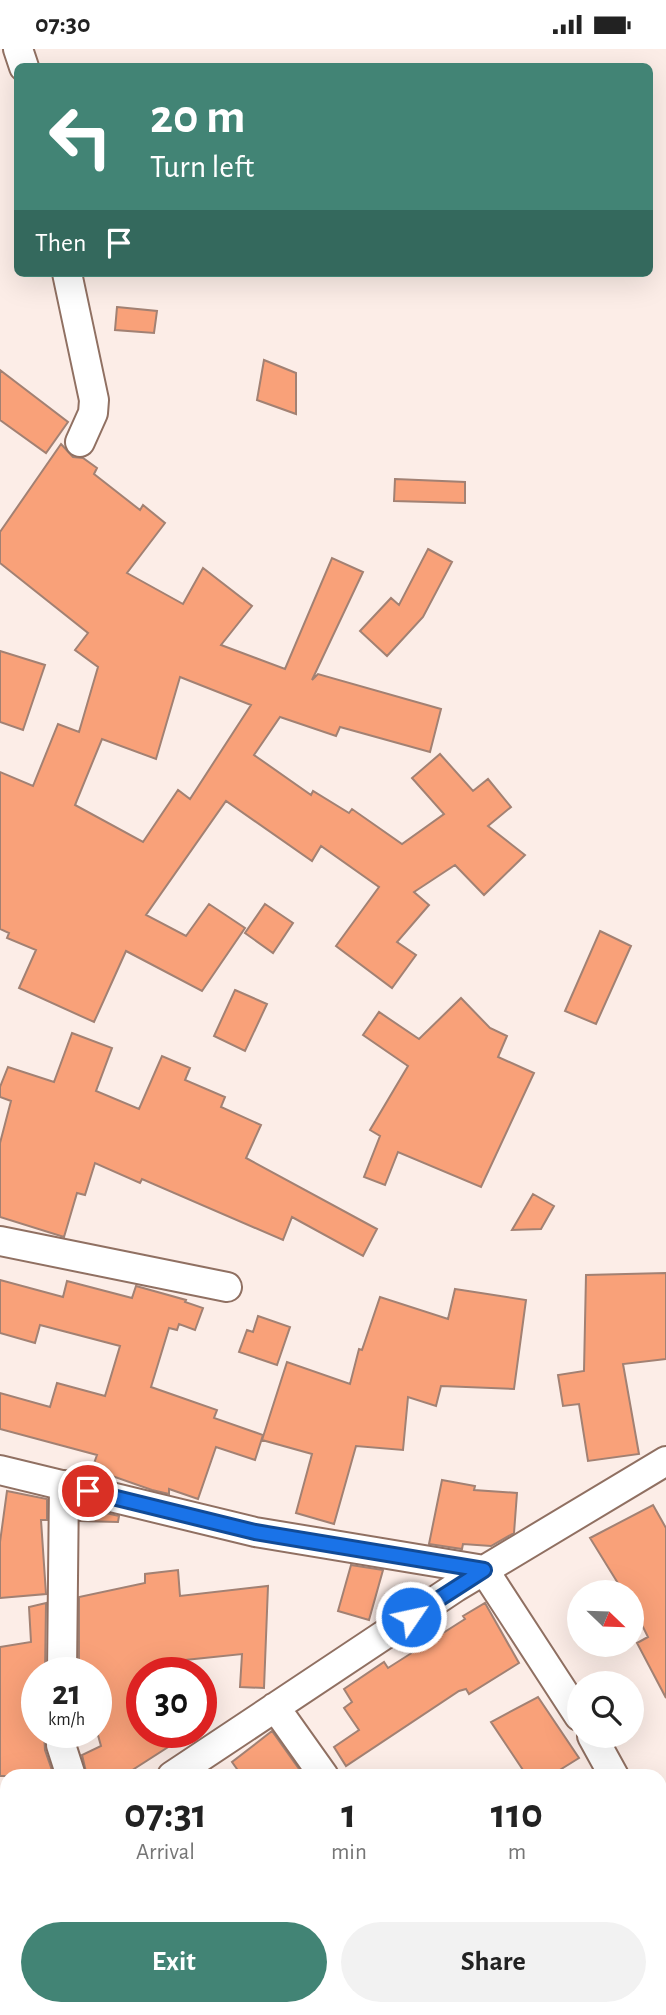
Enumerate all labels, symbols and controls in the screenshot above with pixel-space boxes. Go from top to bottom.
text: 07:30 [35,11,90,37]
icon: left [35,91,126,182]
text: 20 m [150,93,246,142]
text: Turn left [150,151,254,183]
icon: arrive [100,224,138,262]
text: Then [35,230,86,256]
pin [58,1461,118,1521]
icon: arrive [69,1472,107,1510]
position arrow [374,1580,448,1654]
north arrow [567,1580,644,1657]
map controls [567,1580,644,1748]
speed limit sign: 30 [126,1657,217,1748]
button: search [567,1671,644,1748]
text: 21 [52,1676,81,1711]
text: km/h [48,1711,85,1729]
text: 07:31 [124,1793,207,1835]
text: 1 [341,1793,356,1835]
text: 110 [491,1793,543,1835]
text: Arrival [136,1841,195,1864]
text: min [331,1841,367,1864]
text: m [508,1841,526,1864]
button: Exit [21,1922,327,2002]
button: Share [341,1922,646,2002]

